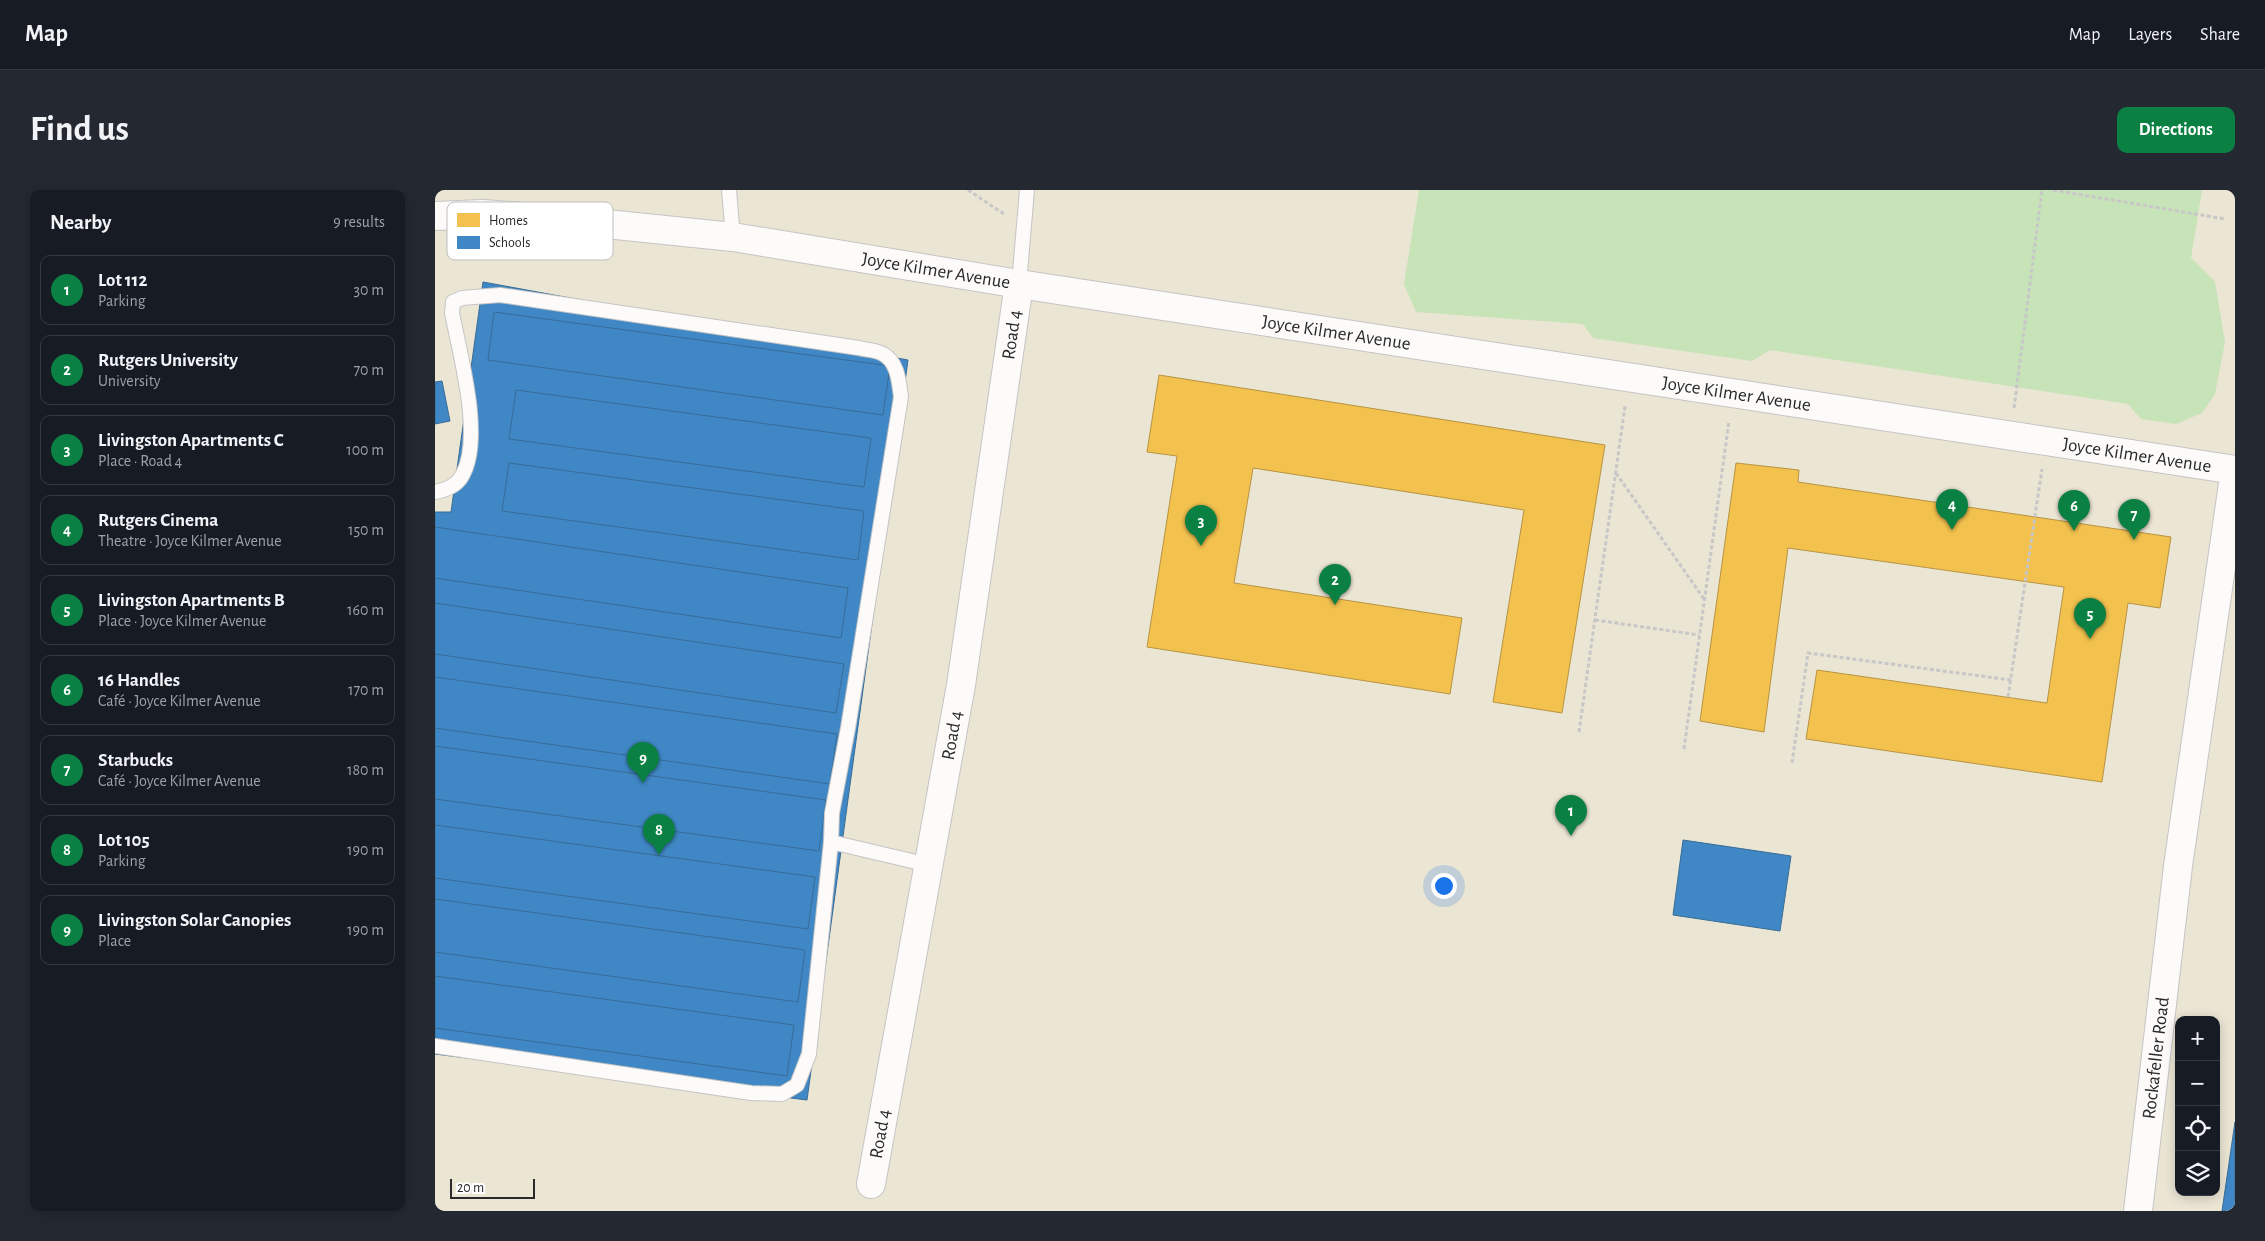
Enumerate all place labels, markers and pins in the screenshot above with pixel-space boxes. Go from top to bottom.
pin: 4 [1936,489,1968,530]
pin: 6 [2058,490,2090,531]
pin: 7 [2118,499,2150,540]
pin: 3 [1185,505,1217,546]
pin: 2 [1319,564,1351,605]
pin: 5 [2074,598,2106,639]
pin: 9 [627,742,659,783]
pin: 1 [1555,795,1587,836]
pin: 8 [643,814,675,855]

